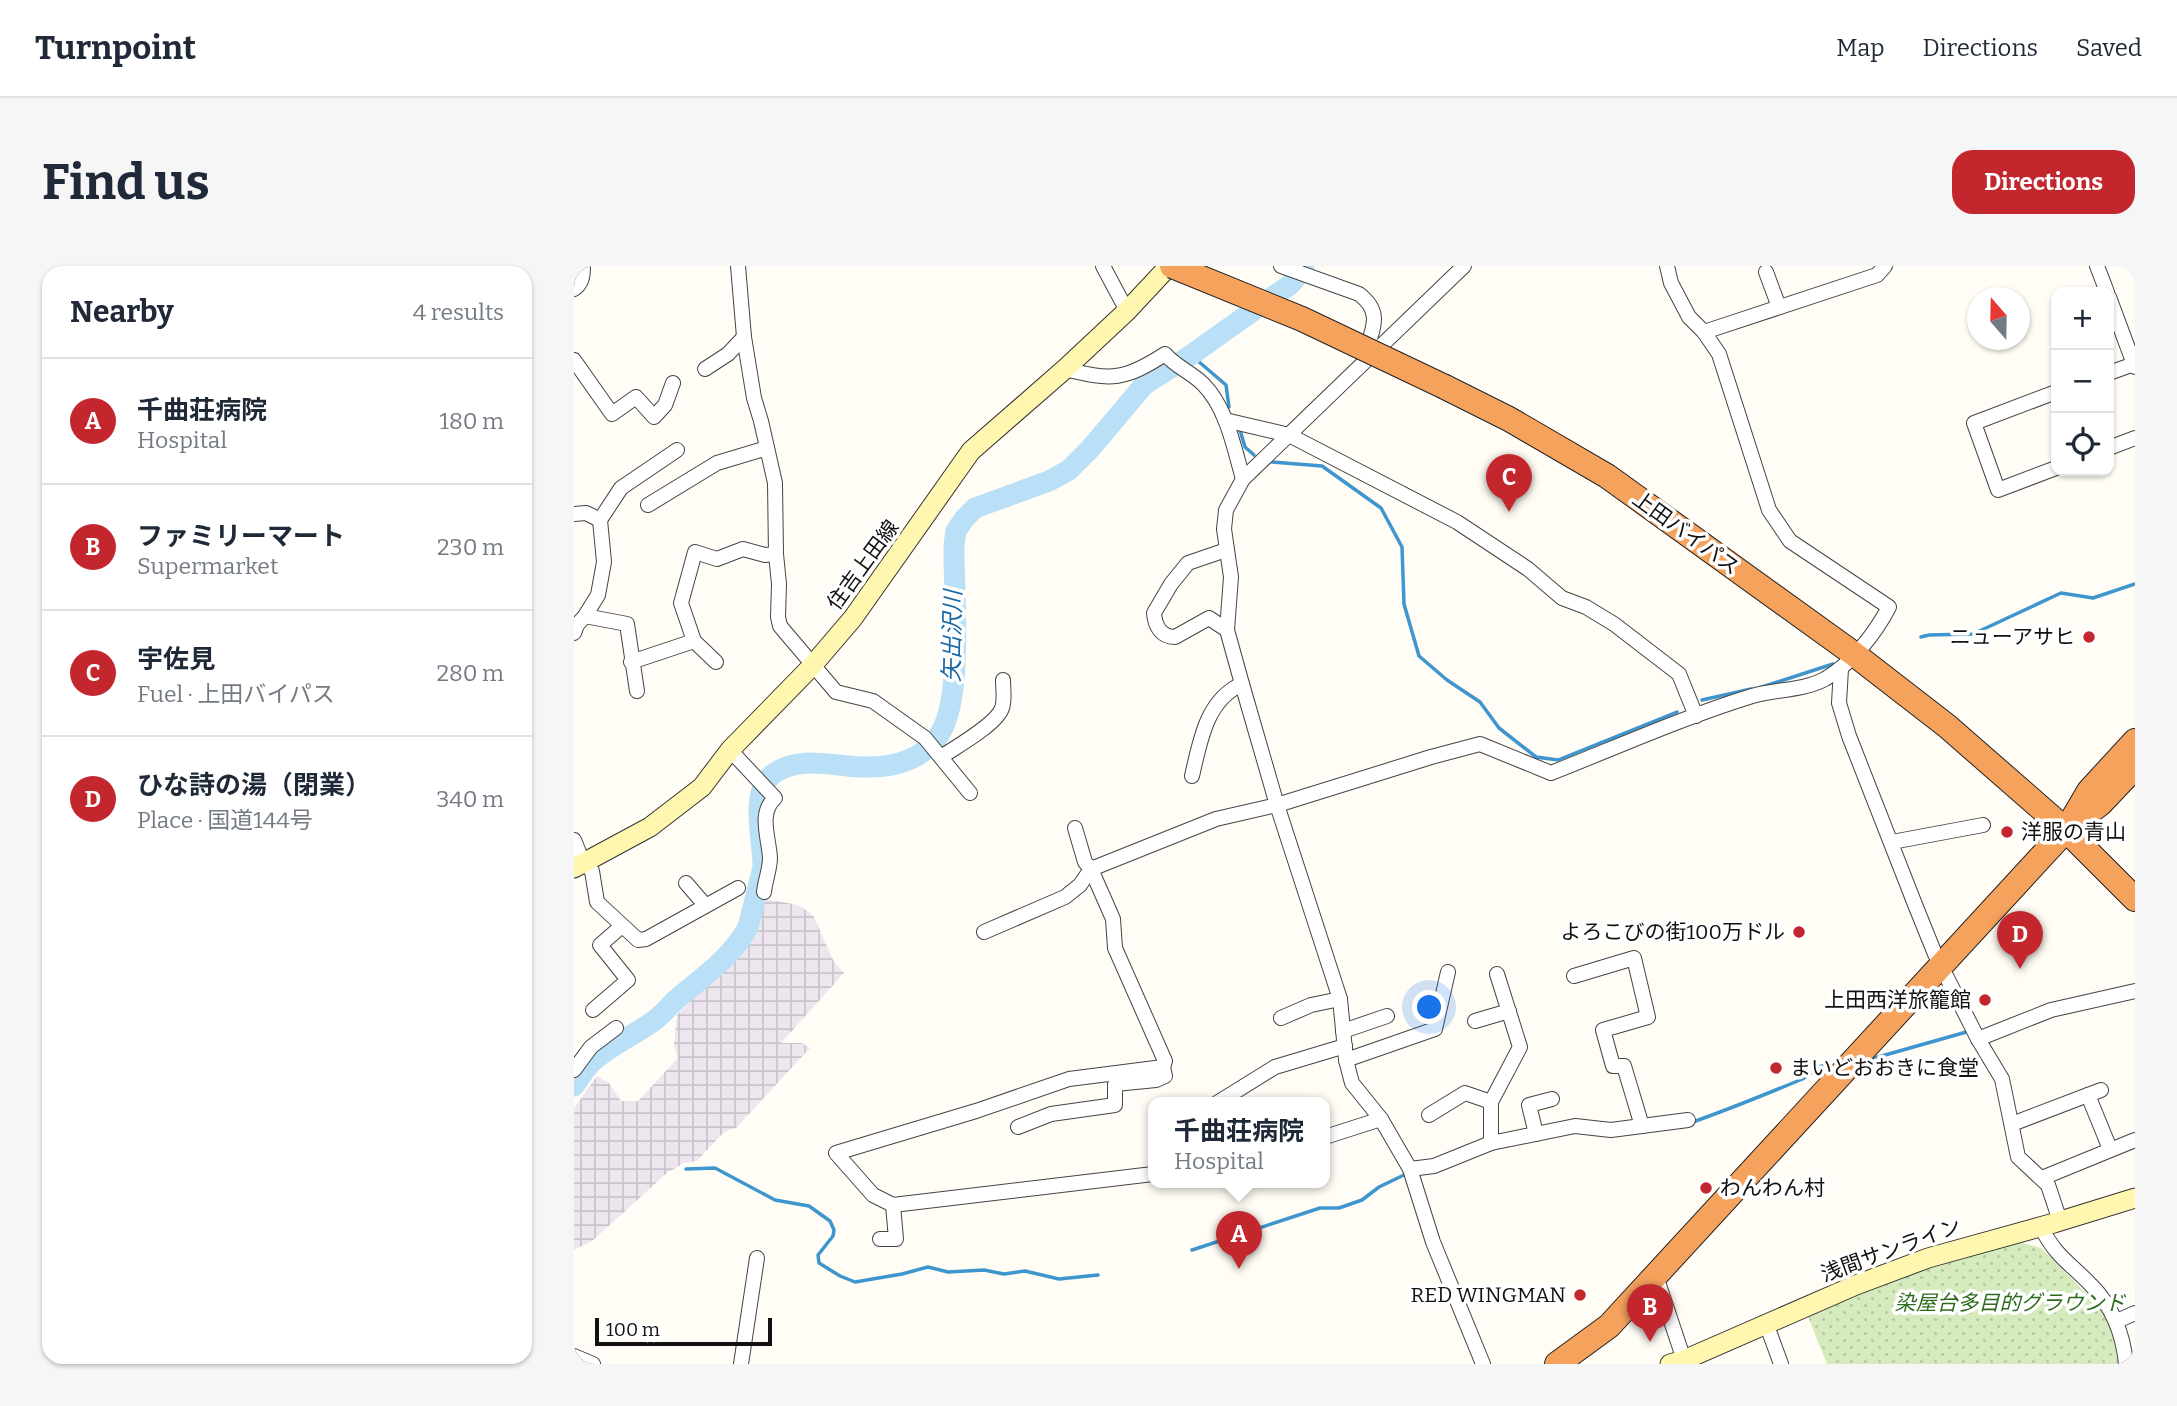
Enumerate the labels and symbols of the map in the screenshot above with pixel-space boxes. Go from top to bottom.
north arrow [1967,287,2030,350]
pin: C [1486,454,1532,512]
street label: 上田バイパス [1628,486,1744,580]
street label: 住吉上田線 [822,515,904,615]
water label: 矢出沢川 [937,587,967,682]
place label: ニューアサヒ [1950,624,2075,650]
marker: ニューアサヒ [2081,629,2097,645]
place label: 洋服の青山 [2021,819,2126,845]
marker: 洋服の青山 [1999,824,2015,840]
pin: D [1997,911,2043,969]
place label: よろこびの街100万ドル [1561,919,1785,945]
marker: よろこびの街100万ドル [1791,924,1807,940]
place label: 上田西洋旅籠館 [1824,987,1971,1013]
your location [1412,990,1446,1024]
marker: 上田西洋旅籠館 [1977,992,1993,1008]
place label: まいどおおきに食堂 [1790,1055,1979,1081]
marker: まいどおおきに食堂 [1768,1060,1784,1076]
place label: わんわん村 [1720,1175,1825,1201]
marker: わんわん村 [1698,1180,1714,1196]
pin: A [1216,1211,1262,1269]
street label: 浅間サンライン [1817,1213,1965,1287]
place label: RED WINGMAN [1410,1282,1566,1308]
pin: B [1627,1284,1673,1342]
marker: RED WINGMAN [1572,1287,1588,1303]
park label: 染屋台多目的グラウンド [1895,1290,2126,1316]
scale bar [595,1315,772,1347]

